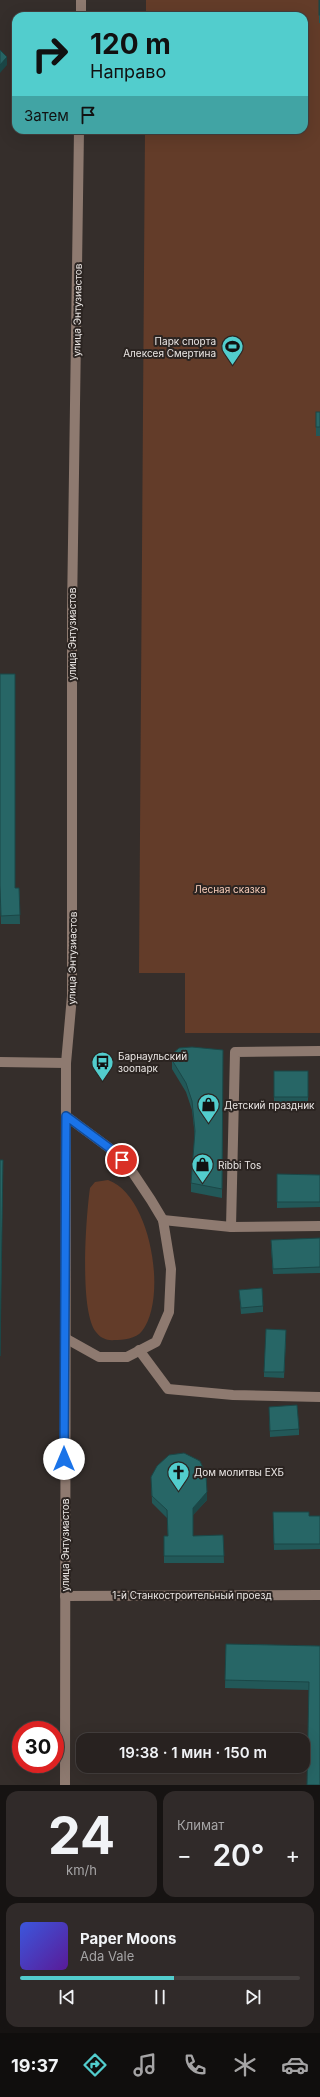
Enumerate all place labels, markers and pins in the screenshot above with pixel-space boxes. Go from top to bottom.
sports icon: Парк спорта Алексея Смертина [219,334,245,367]
place label: Парк спорта Алексея Смертина [123,335,216,359]
bus stop icon: Барнаульский зоопарк [90,1049,116,1082]
place label: Барнаульский зоопарк [118,1050,187,1074]
shop icon: Детский праздник [195,1092,221,1125]
place label: Детский праздник [224,1099,315,1111]
pin [105,1143,139,1177]
shop icon: Ribbi Tos [190,1152,216,1185]
place label: Ribbi Tos [218,1159,261,1171]
church icon: Дом молитвы ЕХБ [166,1459,192,1492]
place label: Дом молитвы ЕХБ [194,1466,284,1478]

